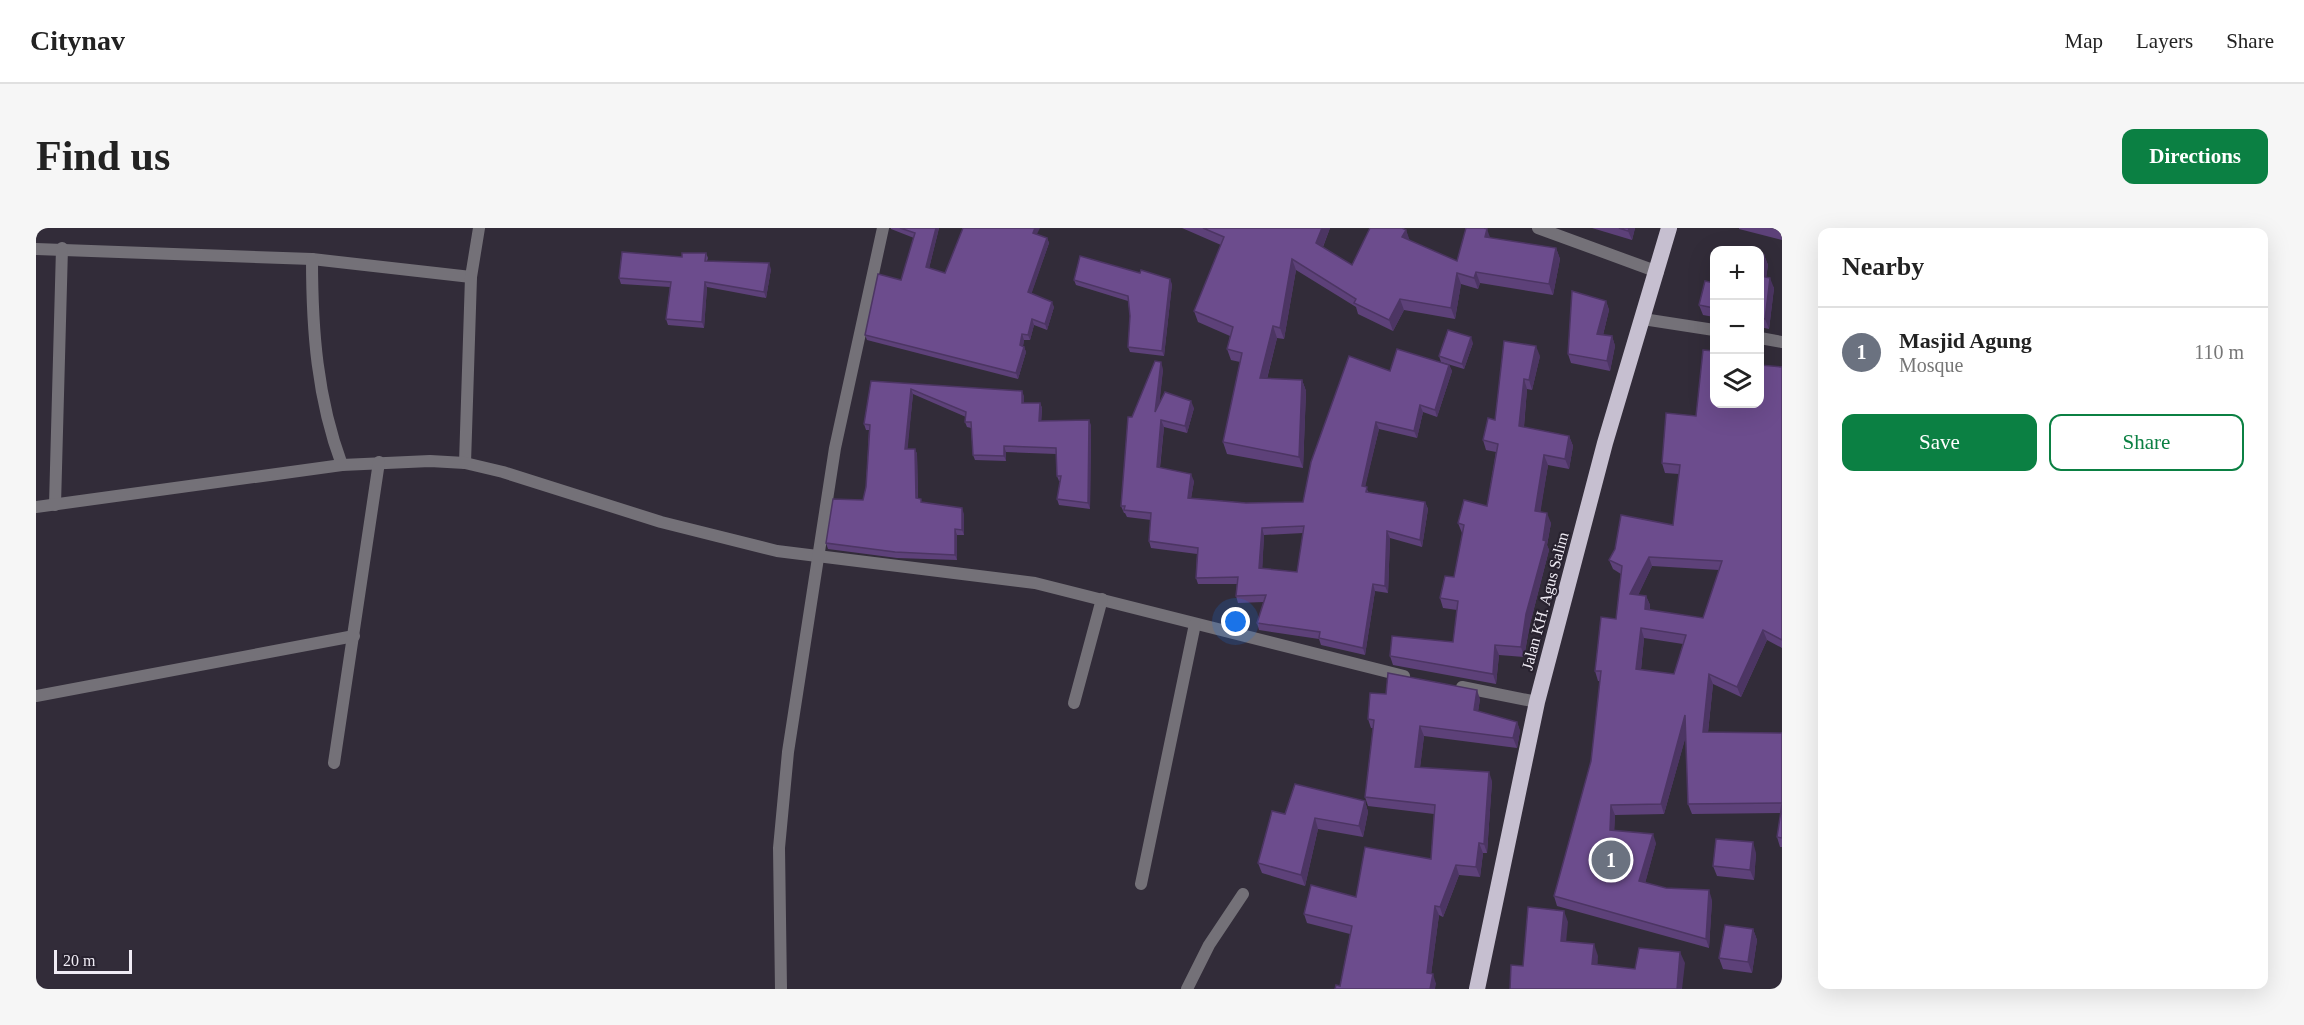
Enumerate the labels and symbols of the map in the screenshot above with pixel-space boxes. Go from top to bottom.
street label: Jalan KH. Agus Salim [1518,530,1573,672]
your location [1221,607,1250,636]
pin: 1 [1592,838,1630,882]
scale bar [54,947,132,974]

